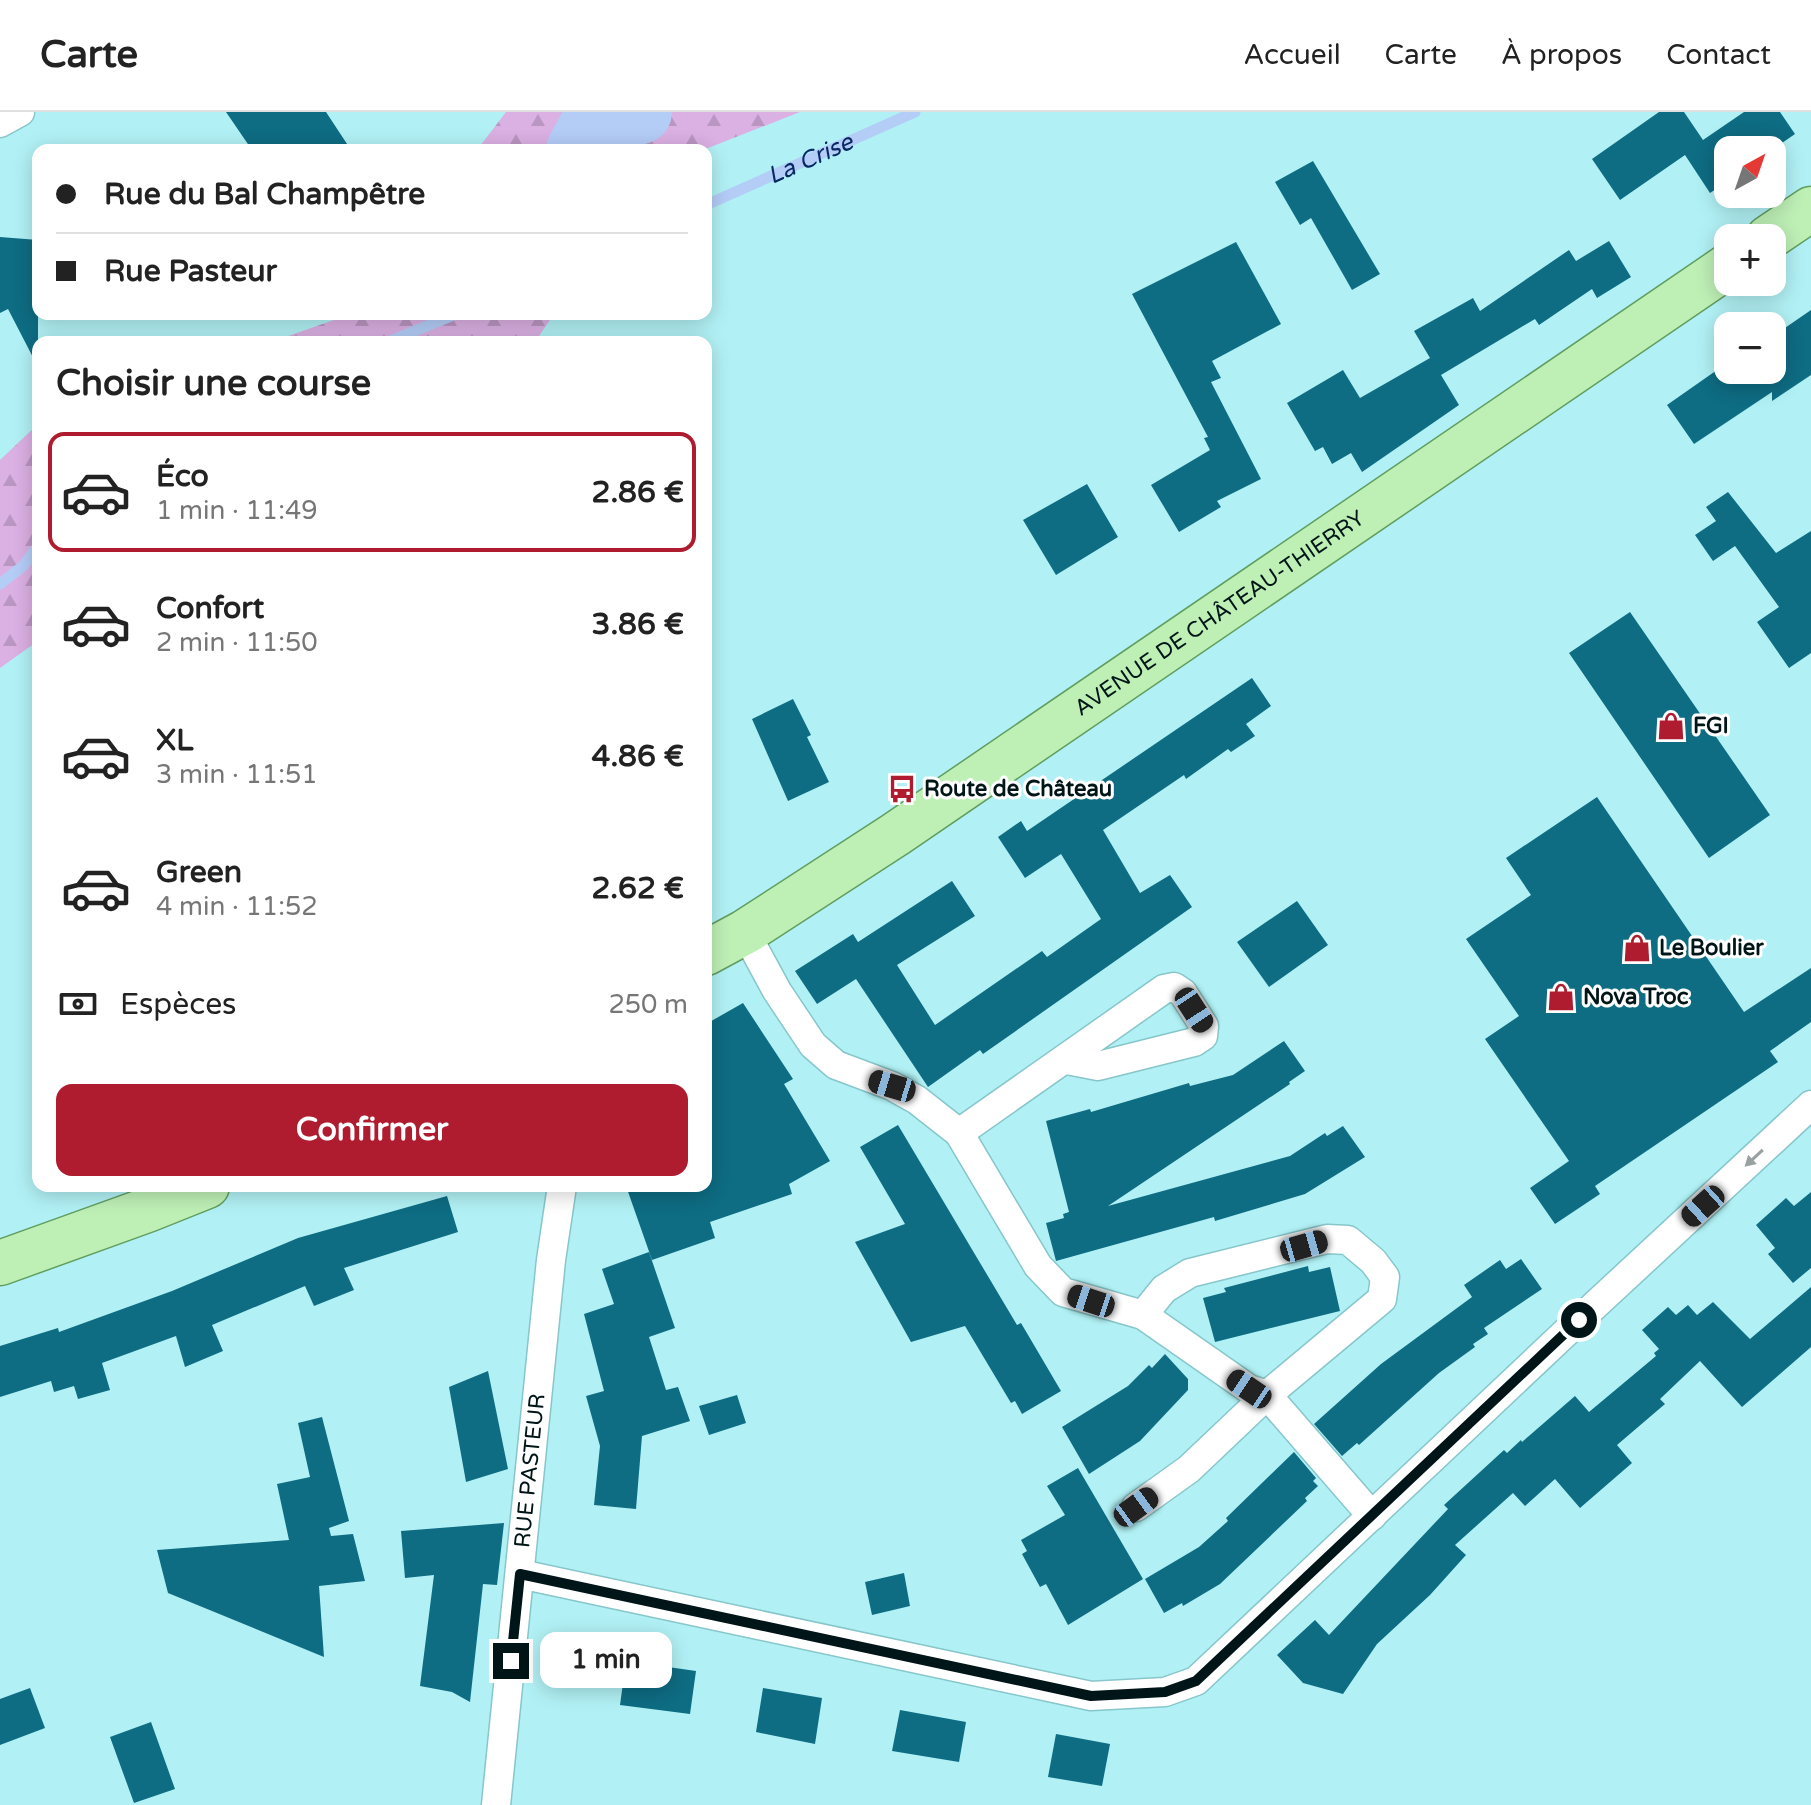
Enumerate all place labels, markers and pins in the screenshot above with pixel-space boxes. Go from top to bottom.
shop icon: FGI [1656,711,1686,741]
place label: FGI [1693,713,1729,739]
bus stop icon: Route de Château [887,774,917,804]
place label: Route de Château [924,776,1112,802]
shop icon: Le Boulier [1622,933,1652,963]
place label: Le Boulier [1659,935,1764,961]
shop icon: Nova Troc [1546,982,1576,1012]
place label: Nova Troc [1583,984,1689,1010]

